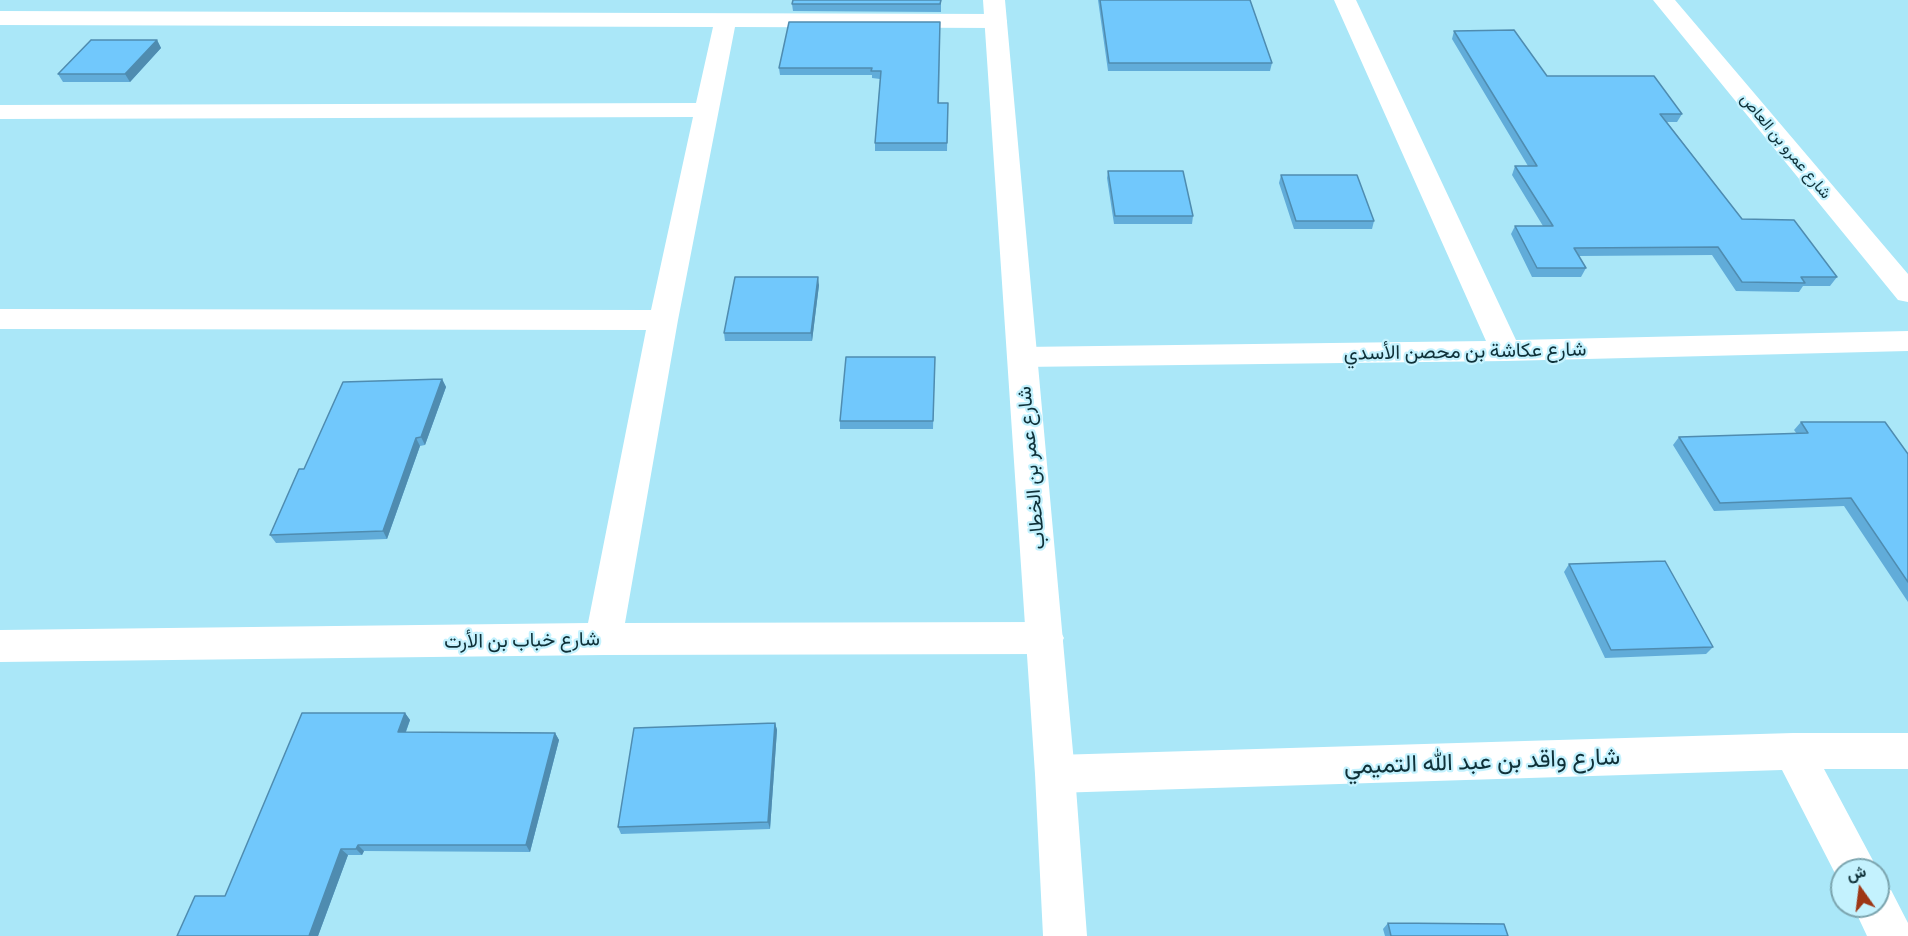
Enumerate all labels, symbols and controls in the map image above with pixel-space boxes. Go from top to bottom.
street label: شارع عمرو بن العاص [1736,90,1836,202]
street label: شارع عكاشة بن محصن الأسدي [1343,337,1587,365]
street label: شارع عمر بن الخطاب [1012,385,1050,551]
street label: شارع خباب بن الأرت [444,627,600,653]
street label: شارع واقد بن عبد الله التميمي [1343,742,1621,780]
north arrow [1830,858,1890,918]
text: ش [1844,860,1868,884]

